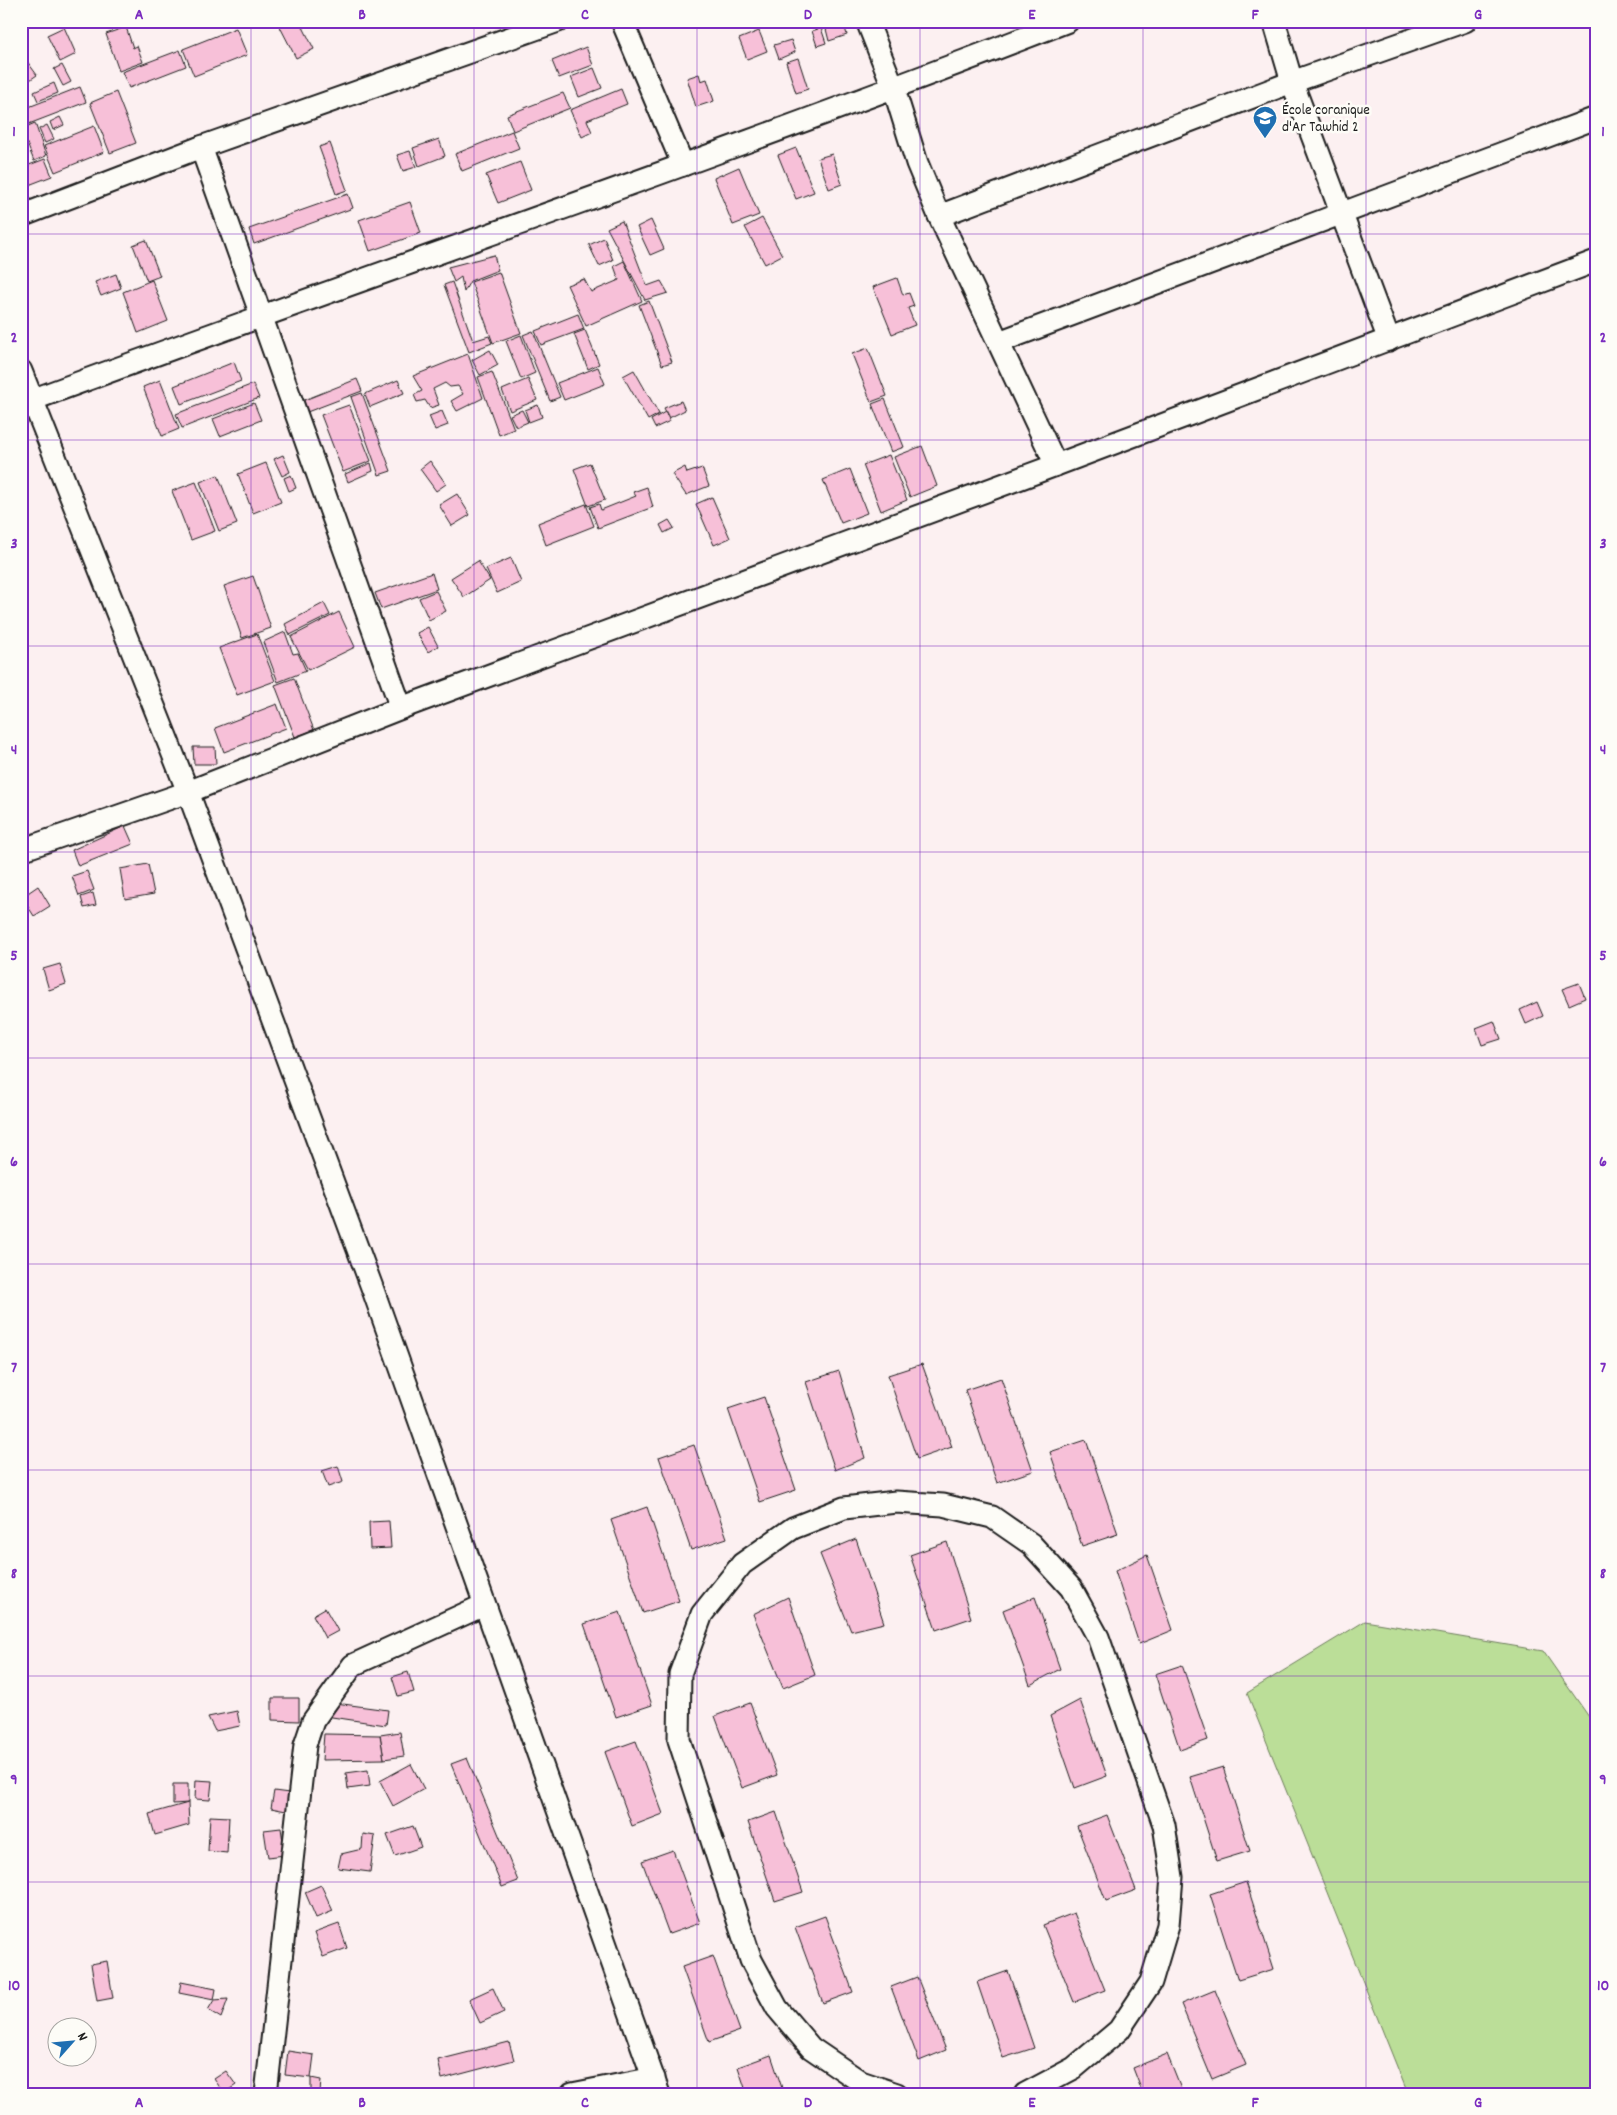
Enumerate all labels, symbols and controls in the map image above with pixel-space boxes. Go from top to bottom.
text: A [135,4,144,27]
text: B [358,4,366,27]
text: C [581,4,589,27]
text: D [804,4,813,27]
text: E [1028,4,1036,27]
text: F [1251,4,1259,27]
text: G [1474,4,1482,27]
place label: École coranique d'Ar Tawhid 2 [1282,100,1370,139]
school or university icon: École coranique d'Ar Tawhid 2 [1252,105,1278,139]
text: 1 [12,121,16,144]
text: 1 [1601,121,1605,144]
text: 2 [11,327,18,350]
text: 2 [1600,327,1607,350]
text: 3 [10,533,18,556]
text: 3 [1599,533,1607,556]
text: 4 [11,739,17,762]
text: 4 [1600,739,1606,762]
text: 5 [10,945,18,968]
text: 5 [1599,945,1607,968]
text: 6 [10,1151,18,1174]
text: 6 [1599,1151,1607,1174]
text: 7 [11,1357,17,1380]
text: 7 [1600,1357,1606,1380]
text: 8 [11,1563,18,1586]
text: 8 [1600,1563,1607,1586]
text: 9 [10,1769,18,1792]
text: 9 [1599,1769,1607,1792]
text: 10 [8,1975,20,1998]
text: 10 [1597,1975,1609,1998]
north arrow [48,2018,98,2068]
text: N [71,2029,92,2045]
text: A [135,2092,144,2115]
text: B [358,2092,366,2115]
text: C [581,2092,589,2115]
text: D [804,2092,813,2115]
text: E [1028,2092,1036,2115]
text: F [1251,2092,1259,2115]
text: G [1474,2092,1482,2115]

